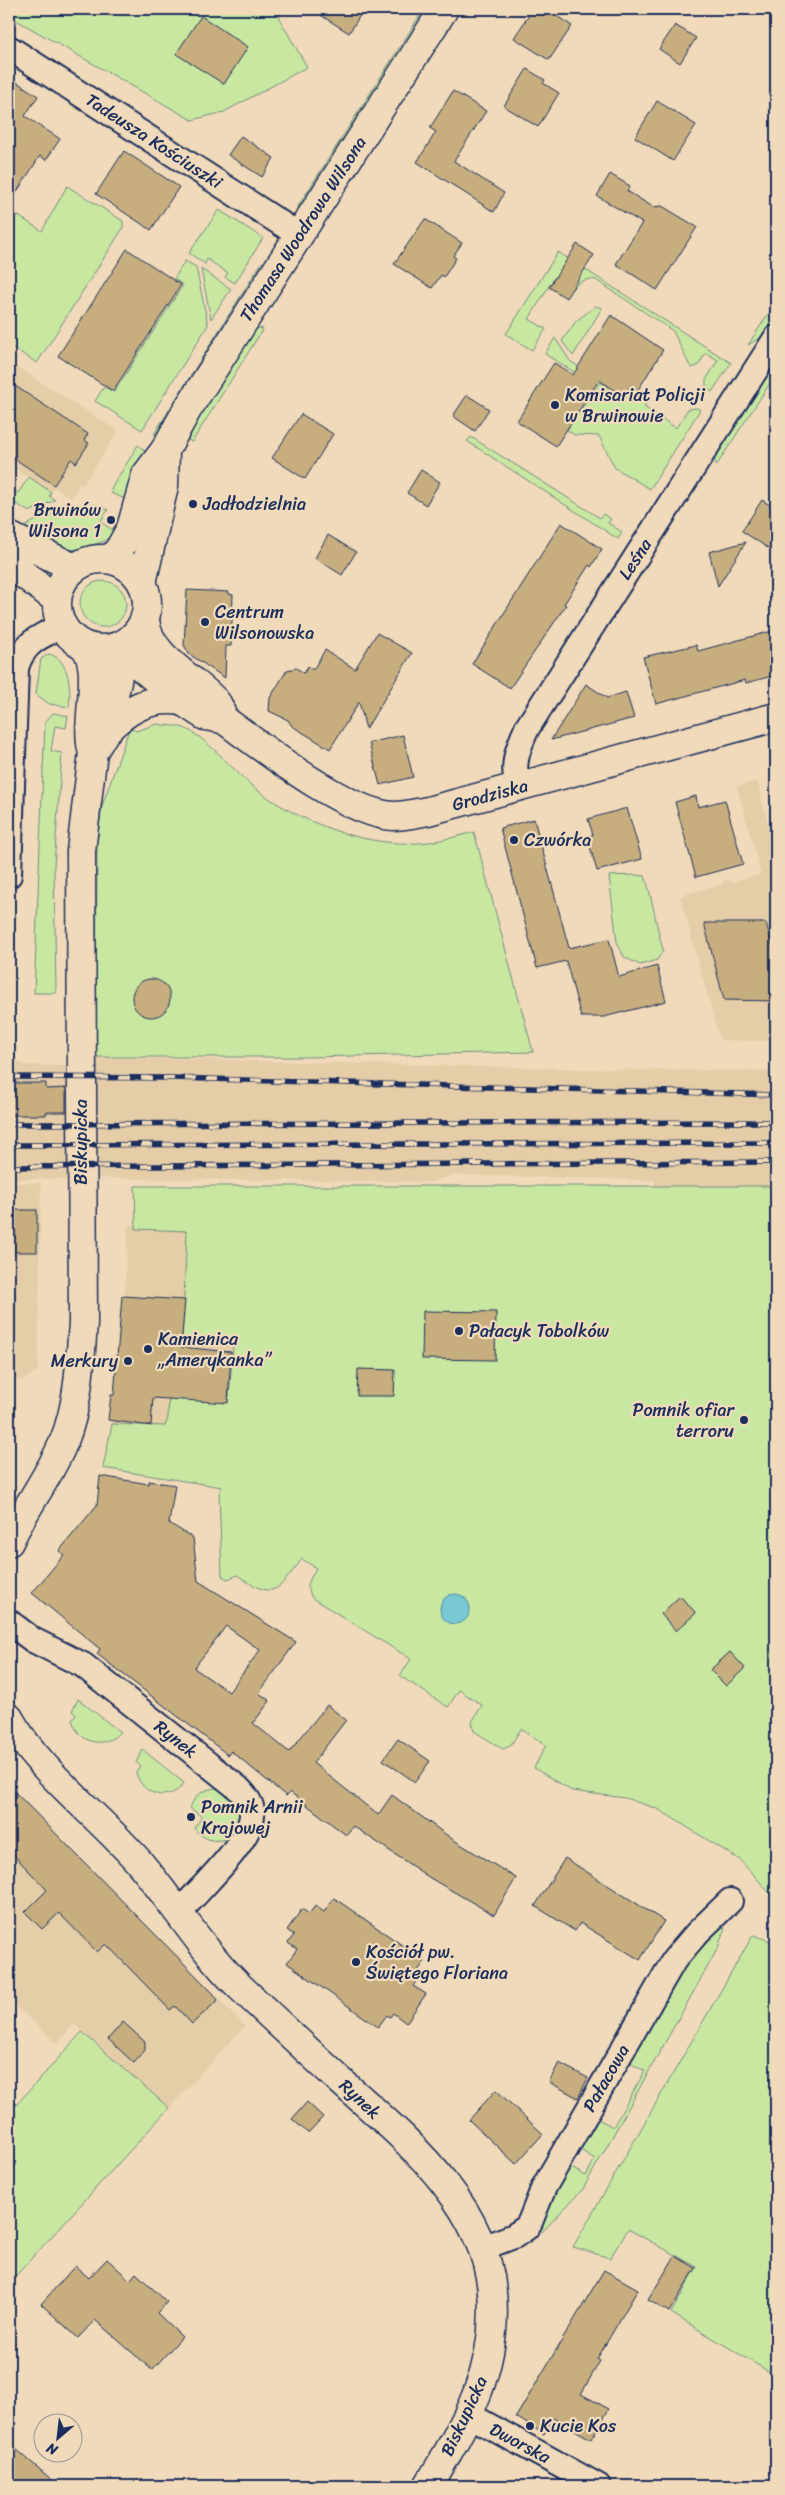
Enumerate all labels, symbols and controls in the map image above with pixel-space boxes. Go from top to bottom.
street label: Tadeusza Kościuszki [79,84,230,198]
street label: Thomasa Woodrowa Wilsona [231,129,375,329]
place label: Komisariat Policji w Brwinowie [565,379,706,432]
marker: Komisariat Policji w Brwinowie [549,399,561,411]
place label: Jadłodzielnia [202,488,306,520]
place label: Brwinów Wilsona 1 [28,494,102,547]
marker: Jadłodzielnia [187,498,199,510]
marker: Brwinów Wilsona 1 [105,514,117,526]
street label: Leśna [609,531,661,586]
place label: Centrum Wilsonowska [215,596,314,649]
marker: Centrum Wilsonowska [199,616,211,628]
street label: Grodziska [448,769,532,821]
place label: Czwórka [524,824,591,856]
marker: Czwórka [508,834,520,846]
street label: Biskupicka [65,1099,97,1185]
place label: Pałacyk Tobolków [469,1315,610,1347]
place label: Kamienica „Amerykanka” [157,1323,272,1376]
marker: Pałacyk Tobolków [453,1325,465,1337]
marker: Kamienica „Amerykanka” [142,1343,154,1355]
place label: Merkury [51,1345,119,1377]
marker: Merkury [122,1355,134,1367]
place label: Pomnik ofiar terroru [633,1394,736,1447]
marker: Pomnik ofiar terroru [738,1414,750,1426]
street label: Rynek [147,1711,205,1767]
place label: Pomnik Arnii Krajowej [201,1791,304,1844]
marker: Pomnik Arnii Krajowej [185,1811,197,1823]
place label: Kościół pw. Świętego Floriana [366,1936,508,1989]
marker: Kościół pw. Świętego Floriana [350,1956,362,1968]
street label: Pałacowa [574,2038,638,2118]
street label: Rynek [331,2071,389,2127]
street label: Biskupicka [431,2370,497,2462]
place label: Kucie Kos [540,2410,617,2442]
north arrow [32,2412,82,2462]
street label: Dworska [483,2413,557,2473]
marker: Kucie Kos [524,2420,536,2432]
text: N [42,2436,63,2463]

